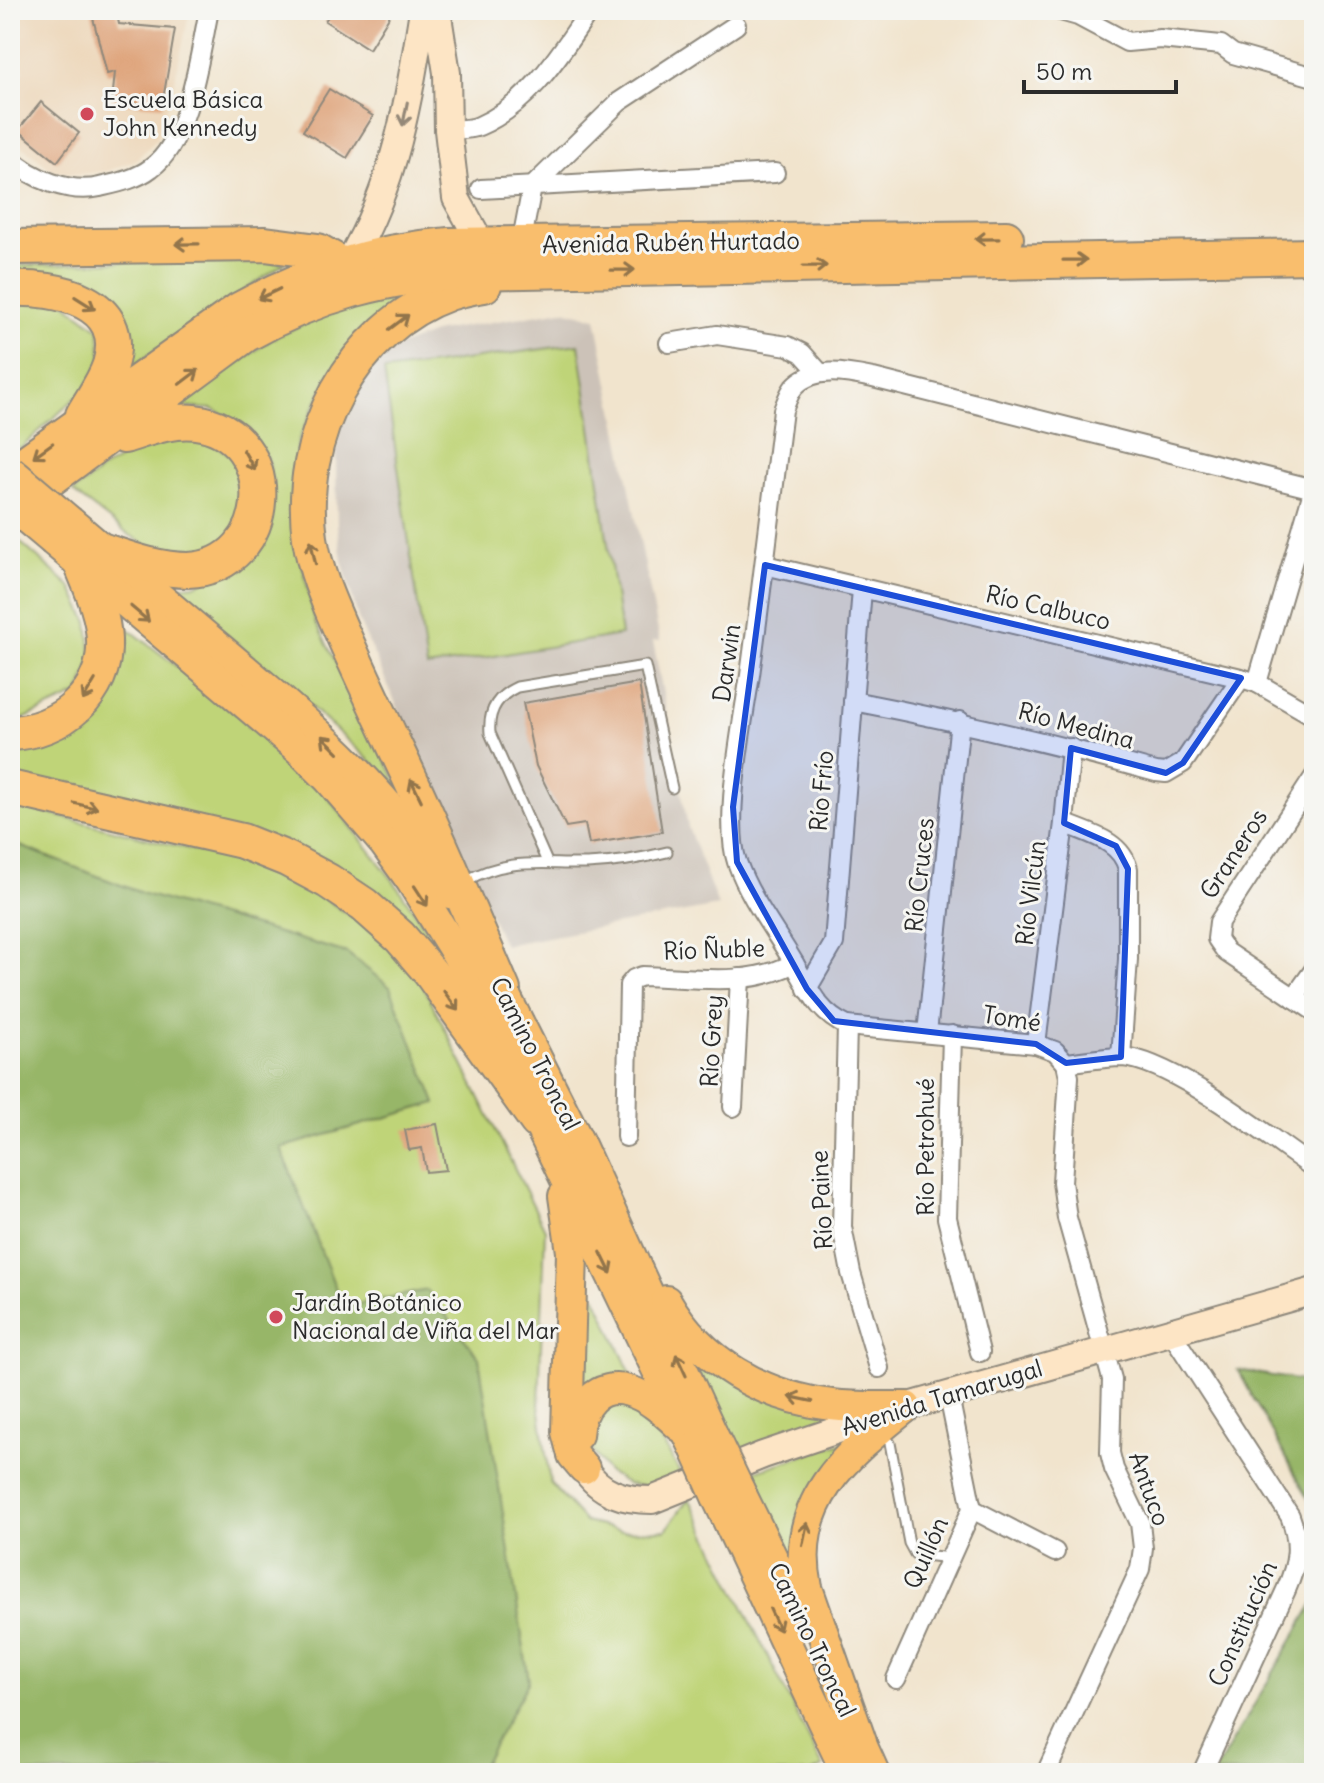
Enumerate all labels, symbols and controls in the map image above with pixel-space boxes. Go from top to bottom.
scale bar [1024,44,1176,94]
text: 50 m [1036,56,1092,86]
place label: Escuela Básica John Kennedy [103,84,263,142]
one-way arrow [397,101,412,127]
marker: Escuela Básica John Kennedy [78,105,96,123]
street label: Avenida Rubén Hurtado [542,225,800,259]
one-way arrow [974,231,1001,246]
one-way arrow [174,236,201,252]
one-way arrow [1061,253,1088,268]
one-way arrow [801,258,828,273]
one-way arrow [609,262,636,277]
one-way arrow [257,287,281,303]
one-way arrow [73,296,96,312]
one-way arrow [388,313,410,330]
one-way arrow [178,369,199,386]
one-way arrow [33,441,54,458]
one-way arrow [241,448,257,471]
one-way arrow [305,539,320,565]
street label: Río Calbuco [983,578,1114,636]
one-way arrow [129,605,150,623]
street label: Darwin [706,622,746,704]
one-way arrow [81,678,97,701]
street label: Río Medina [1015,695,1138,755]
one-way arrow [321,734,340,754]
street label: Río Frío [803,749,839,833]
one-way arrow [408,778,423,802]
one-way arrow [73,799,98,814]
street label: Graneros [1193,803,1273,904]
street label: Río Cruces [898,816,940,934]
street label: Río Vilcún [1009,838,1051,947]
one-way arrow [413,884,430,906]
street label: Río Ñuble [663,932,765,966]
street label: Camino Troncal [484,972,587,1135]
one-way arrow [443,989,459,1011]
street label: Río Grey [694,994,728,1088]
street label: Tomé [981,999,1043,1037]
street label: Río Petrohué [910,1078,940,1216]
street label: Río Paine [803,1150,839,1251]
one-way arrow [599,1250,614,1274]
place label: Jardín Botánico Nacional de Viña del Mar [292,1287,559,1345]
marker: Jardín Botánico Nacional de Viña del Mar [267,1308,285,1326]
street label: Avenida Tamarugal [838,1352,1046,1442]
one-way arrow [672,1353,687,1378]
one-way arrow [788,1391,814,1406]
street label: Antuco [1123,1448,1177,1530]
street label: Quillón [896,1512,954,1593]
one-way arrow [798,1522,813,1547]
street label: Constitución [1201,1556,1283,1691]
street label: Camino Troncal [763,1558,863,1722]
one-way arrow [768,1608,783,1632]

